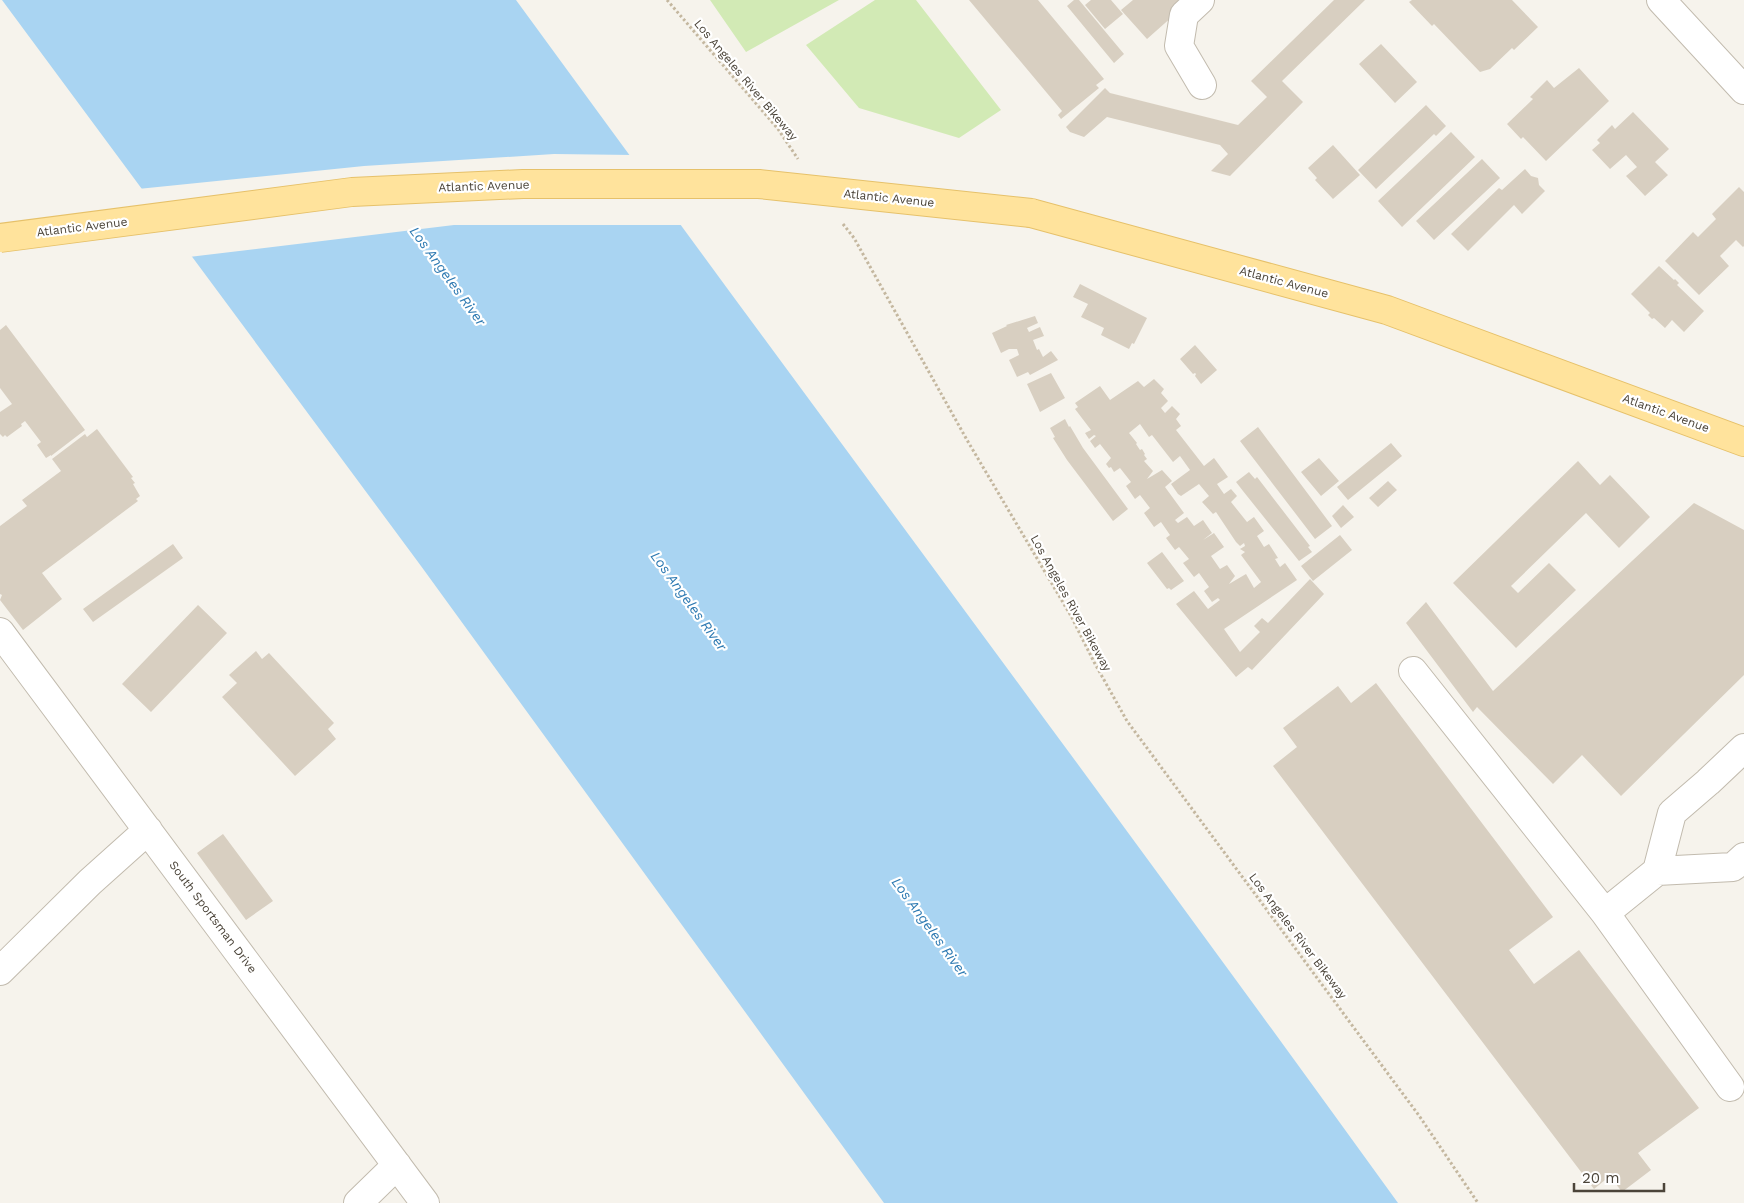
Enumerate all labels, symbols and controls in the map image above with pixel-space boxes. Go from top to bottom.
street label: Los Angeles River Bikeway [691,17,801,144]
street label: Atlantic Avenue [438,177,530,195]
street label: Atlantic Avenue [843,186,935,210]
street label: Atlantic Avenue [36,214,128,240]
water label: Los Angeles River [407,223,490,329]
street label: Atlantic Avenue [1238,263,1330,301]
street label: Atlantic Avenue [1621,391,1711,435]
street label: Los Angeles River Bikeway [1028,532,1115,674]
water label: Los Angeles River [648,548,731,654]
street label: South Sportsman Drive [166,858,260,976]
street label: Los Angeles River Bikeway [1246,870,1350,1002]
water label: Los Angeles River [889,874,972,980]
scale bar [1574,1160,1664,1192]
text: 20 m [1582,1169,1620,1187]

